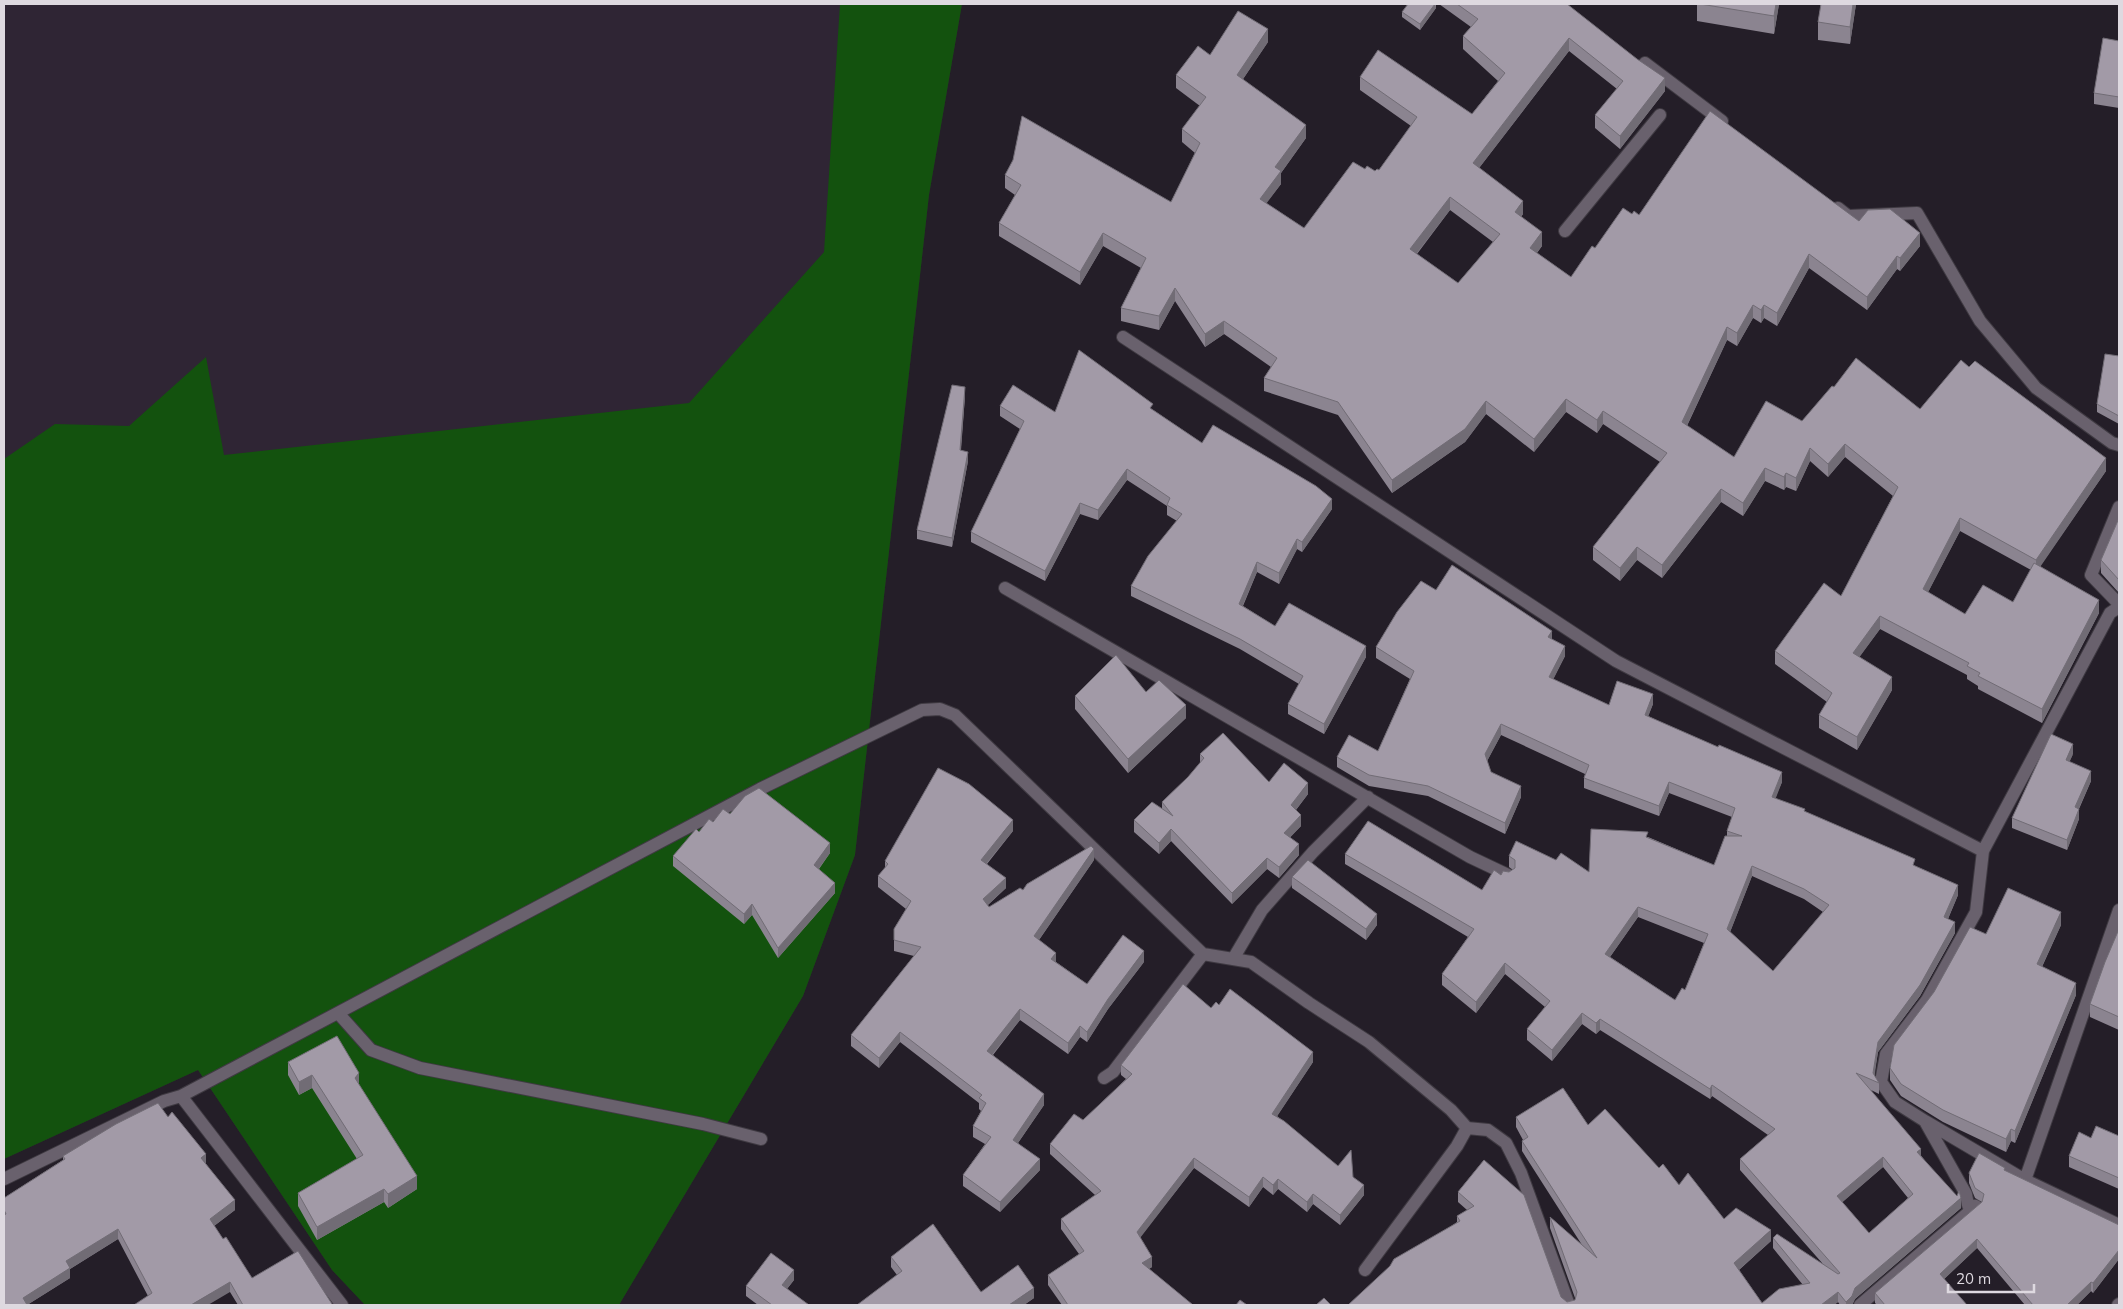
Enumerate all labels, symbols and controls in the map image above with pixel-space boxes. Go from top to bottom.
scale bar [1948,1262,2034,1294]
text: 20 m [1956,1269,1991,1288]

